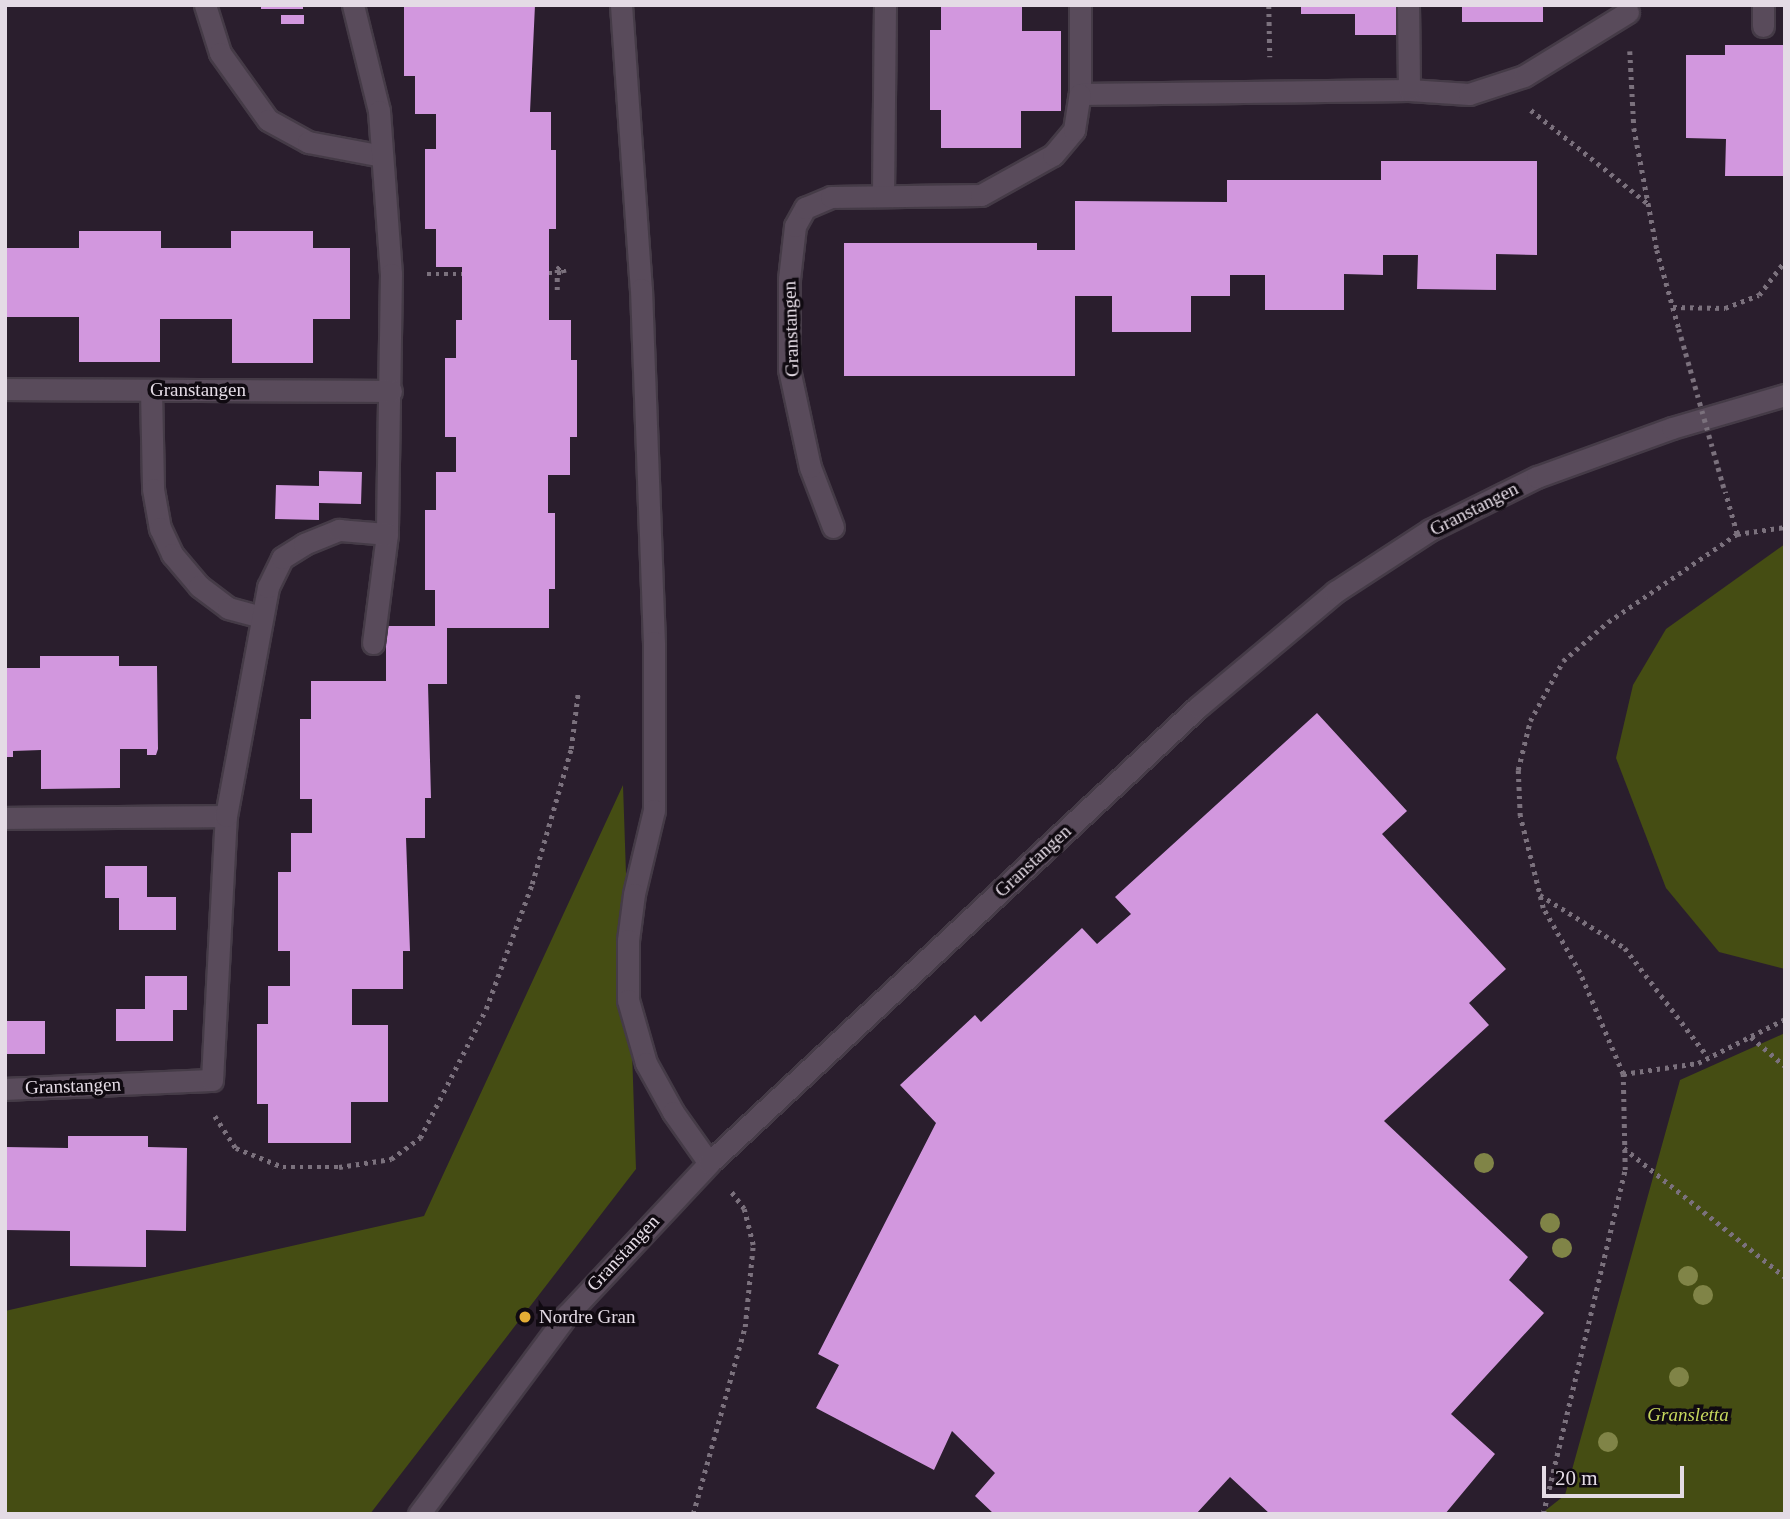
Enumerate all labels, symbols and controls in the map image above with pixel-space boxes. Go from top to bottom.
street label: Granstangen [778,281,804,377]
street label: Granstangen [150,379,246,401]
street label: Granstangen [1426,477,1522,541]
street label: Granstangen [990,820,1076,902]
street label: Granstangen [25,1073,121,1099]
street label: Granstangen [582,1210,664,1296]
place label: Nordre Gran [539,1306,636,1328]
marker: Nordre Gran [517,1309,533,1325]
park label: Gransletta [1647,1404,1729,1426]
scale bar [1545,1452,1687,1496]
text: 20 m [1555,1466,1598,1490]

